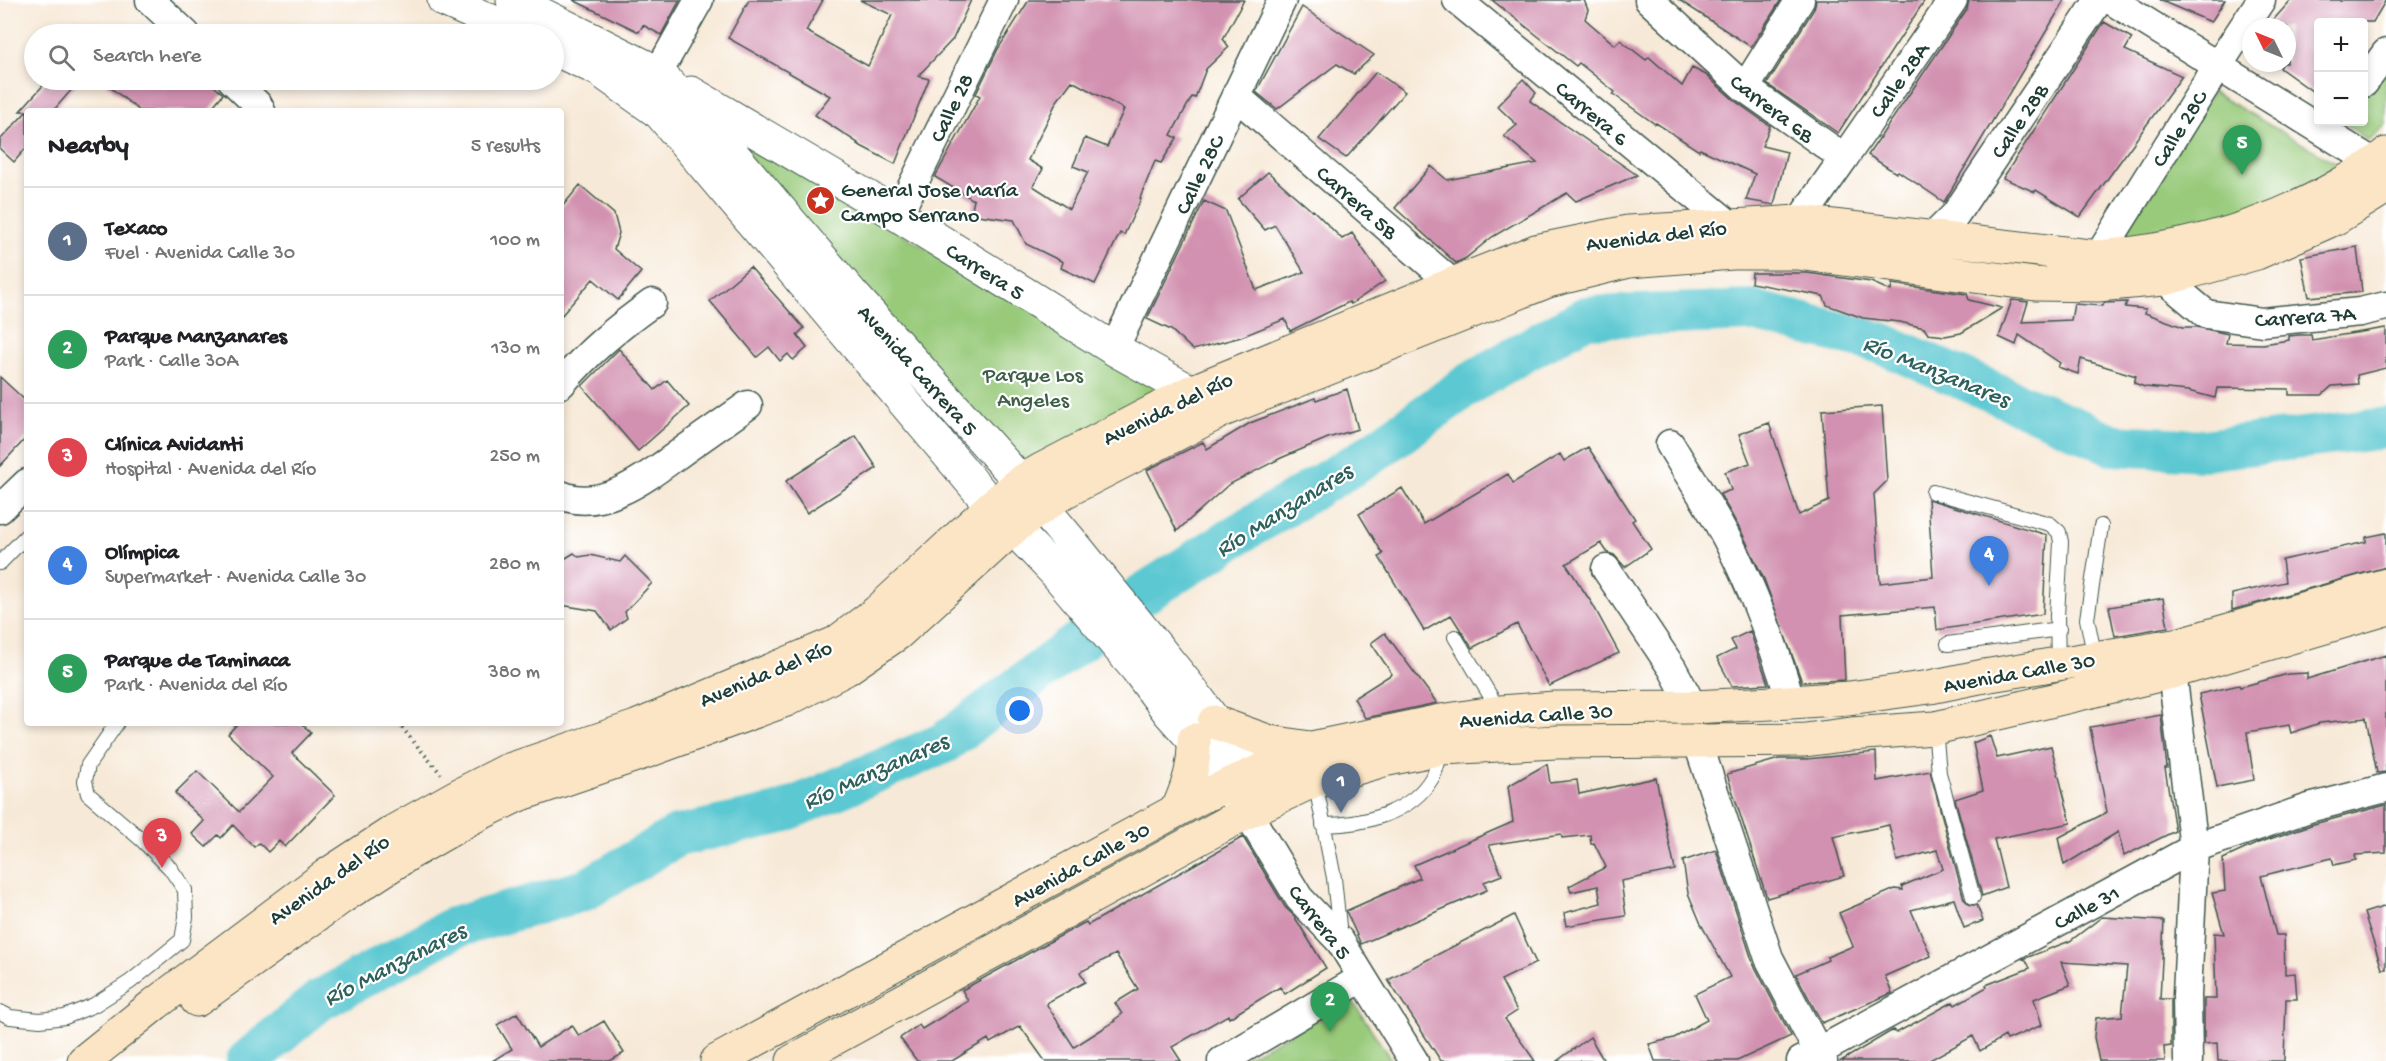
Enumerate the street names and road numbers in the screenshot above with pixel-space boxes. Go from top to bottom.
street label: Calle 28A [1866,38,1937,124]
street label: Calle 28 [926,70,981,147]
street label: Carrera 6B [1723,70,1818,151]
street label: Carrera 6 [1549,77,1633,154]
street label: Calle 28B [1987,79,2056,165]
street label: Calle 28C [2148,85,2216,173]
street label: Calle 28C [1171,130,1233,220]
street label: Carrera 5B [1309,162,1402,247]
street label: Avenida del Río [1585,216,1728,260]
street label: Carrera 5 [940,239,1028,308]
street label: Avenida Carrera 5 [850,301,982,443]
street label: Carrera 7A [2254,302,2357,335]
street label: Avenida del Río [1099,368,1238,453]
street label: Avenida del Río [696,636,837,715]
street label: Avenida Calle 30 [1942,649,2098,701]
street label: Avenida Calle 30 [1459,700,1614,736]
street label: Avenida Calle 30 [1008,818,1156,915]
street label: Avenida del Río [265,830,396,933]
street label: Carrera 5 [1281,881,1355,966]
street label: Calle 31 [2051,881,2125,938]

